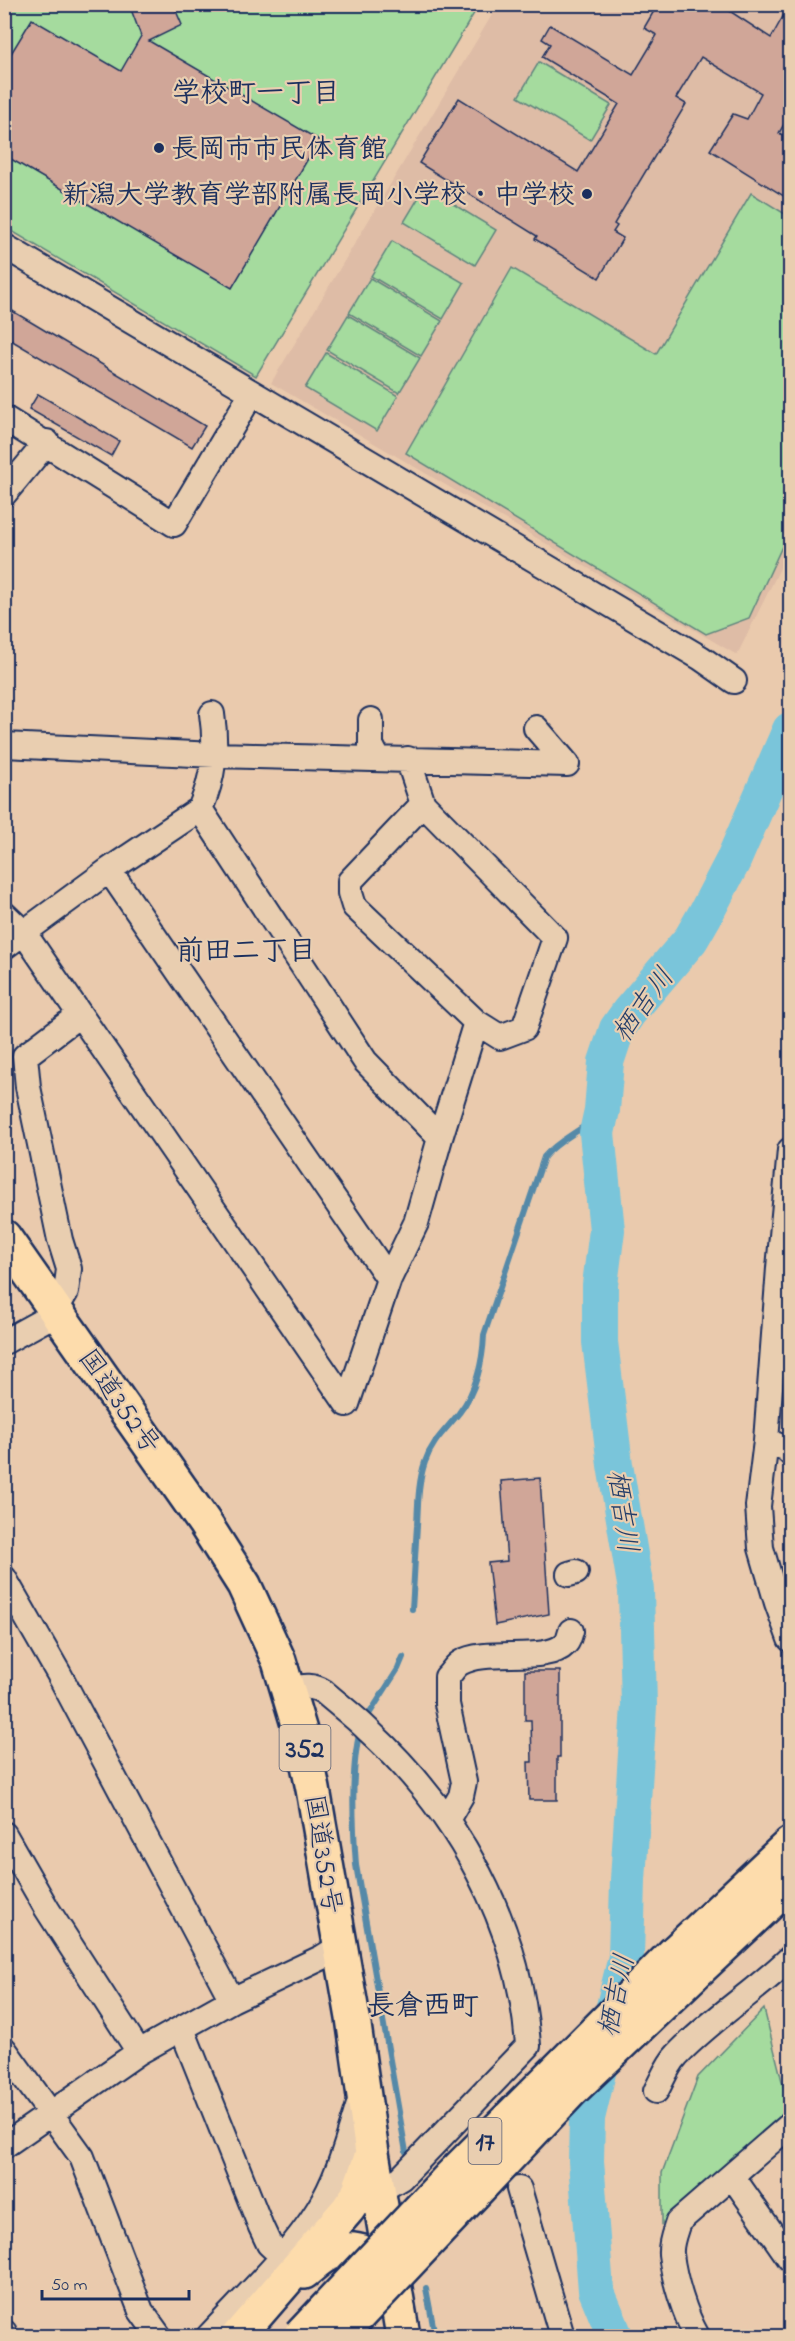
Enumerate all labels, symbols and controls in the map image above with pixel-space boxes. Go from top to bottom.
district label: 学校町一丁目 [172,74,340,115]
place label: 長岡市市民体育館 [171,131,387,170]
marker: 長岡市市民体育館 [152,141,166,155]
place label: 新潟大学教育学部附属長岡小学校・中学校 [62,177,575,216]
marker: 新潟大学教育学部附属長岡小学校・中学校 [580,187,594,201]
district label: 前田二丁目 [176,932,316,973]
water label: 栖吉川 [604,960,686,1052]
street label: 国道352号 [67,1342,169,1463]
water label: 栖吉川 [594,1467,647,1556]
road number: 352 [280,1725,330,1771]
street label: 国道352号 [293,1792,350,1917]
water label: 栖吉川 [590,1950,647,2041]
district label: 長倉西町 [367,1987,479,2028]
road number: 17 [468,2118,502,2164]
scale bar [42,2263,189,2301]
text: 50 m [51,2273,88,2299]

